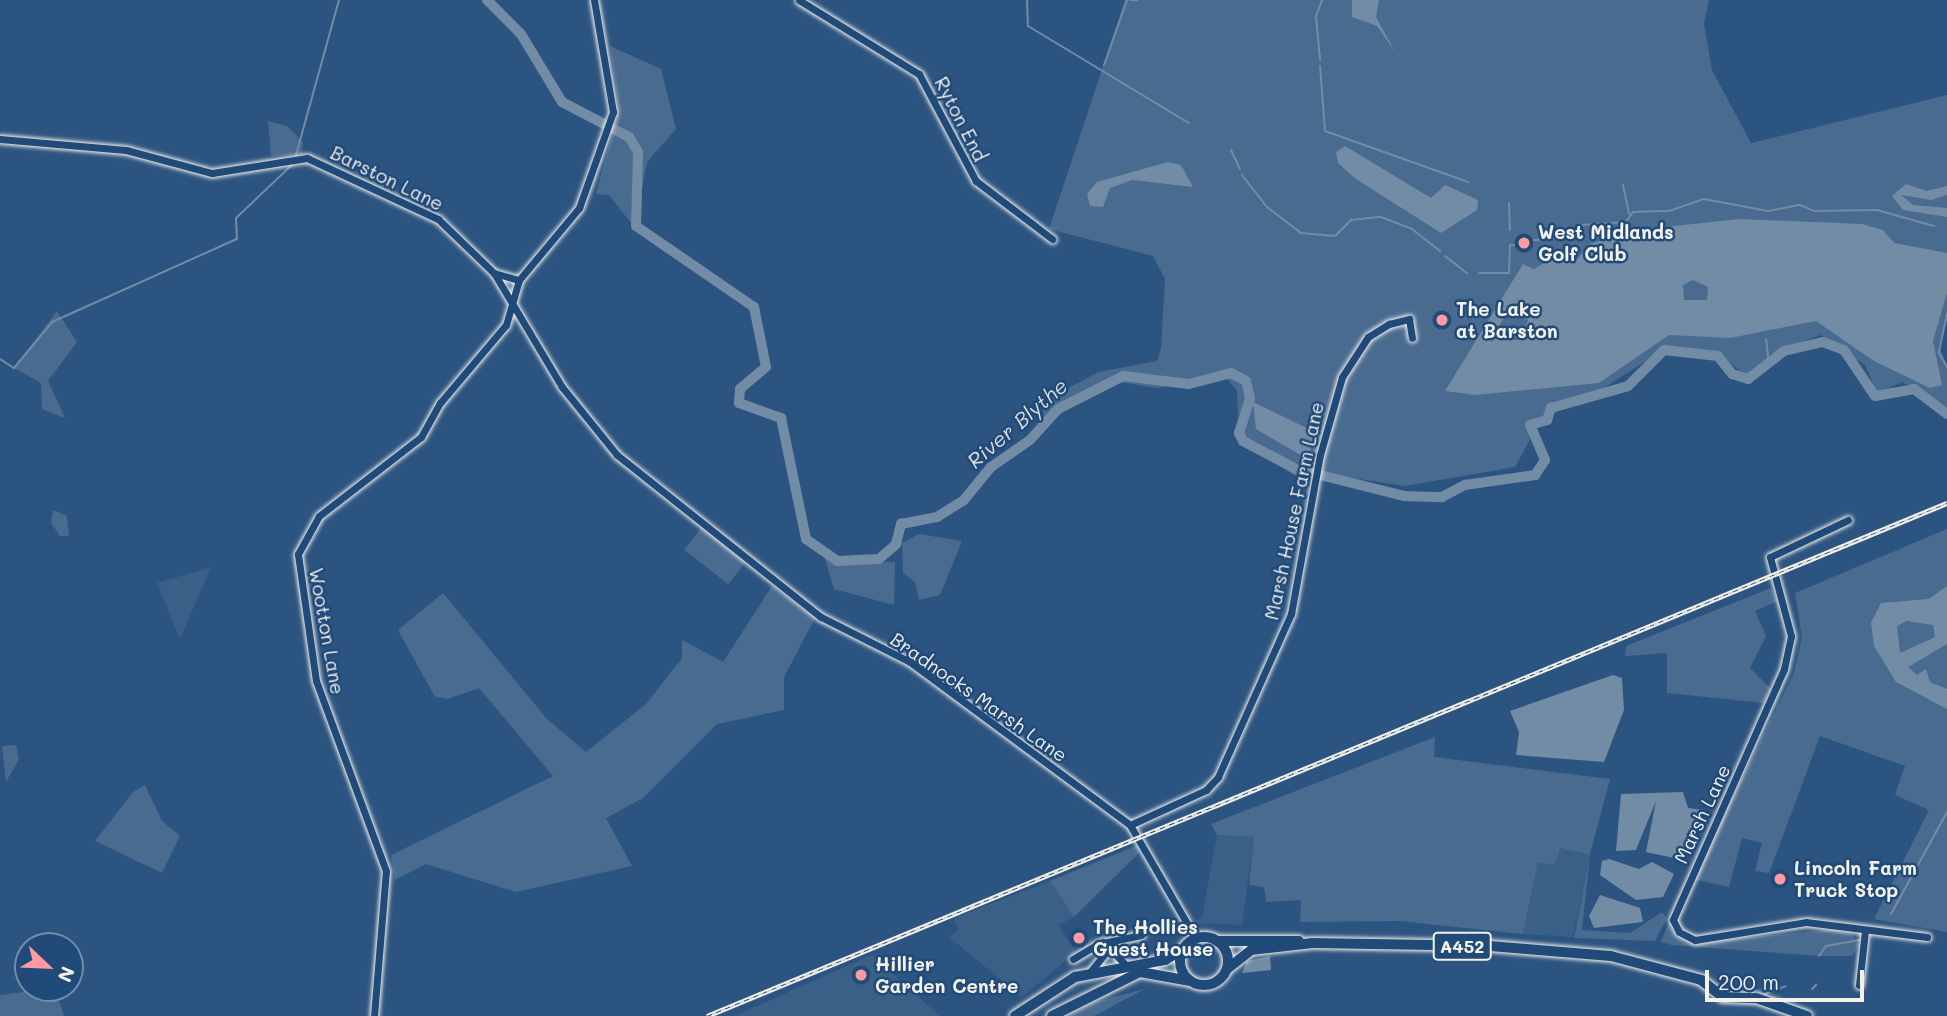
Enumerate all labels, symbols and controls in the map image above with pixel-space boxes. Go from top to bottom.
street label: Ryton End [930,73,992,165]
street label: Barston Lane [327,141,447,215]
place label: West Midlands Golf Club [1538,221,1673,265]
marker: West Midlands Golf Club [1516,235,1532,251]
place label: The Lake at Barston [1456,298,1558,342]
marker: The Lake at Barston [1434,312,1450,328]
water label: River Blythe [962,373,1072,473]
street label: Marsh House Farm Lane [1260,400,1328,622]
street label: Wootton Lane [305,566,349,696]
street label: Bradnocks Marsh Lane [886,627,1072,767]
street label: Marsh Lane [1669,761,1735,867]
place label: Lincoln Farm Truck Stop [1794,857,1917,901]
marker: Lincoln Farm Truck Stop [1772,871,1788,887]
place label: The Hollies Guest House [1093,916,1213,960]
marker: The Hollies Guest House [1071,930,1087,946]
road number: A452 [1432,931,1492,960]
north arrow [14,932,84,1002]
place label: Hillier Garden Centre [875,953,1018,997]
scale bar [1709,956,1868,1000]
text: N [53,963,81,986]
marker: Hillier Garden Centre [853,967,869,983]
text: 200 m [1718,968,1779,995]

